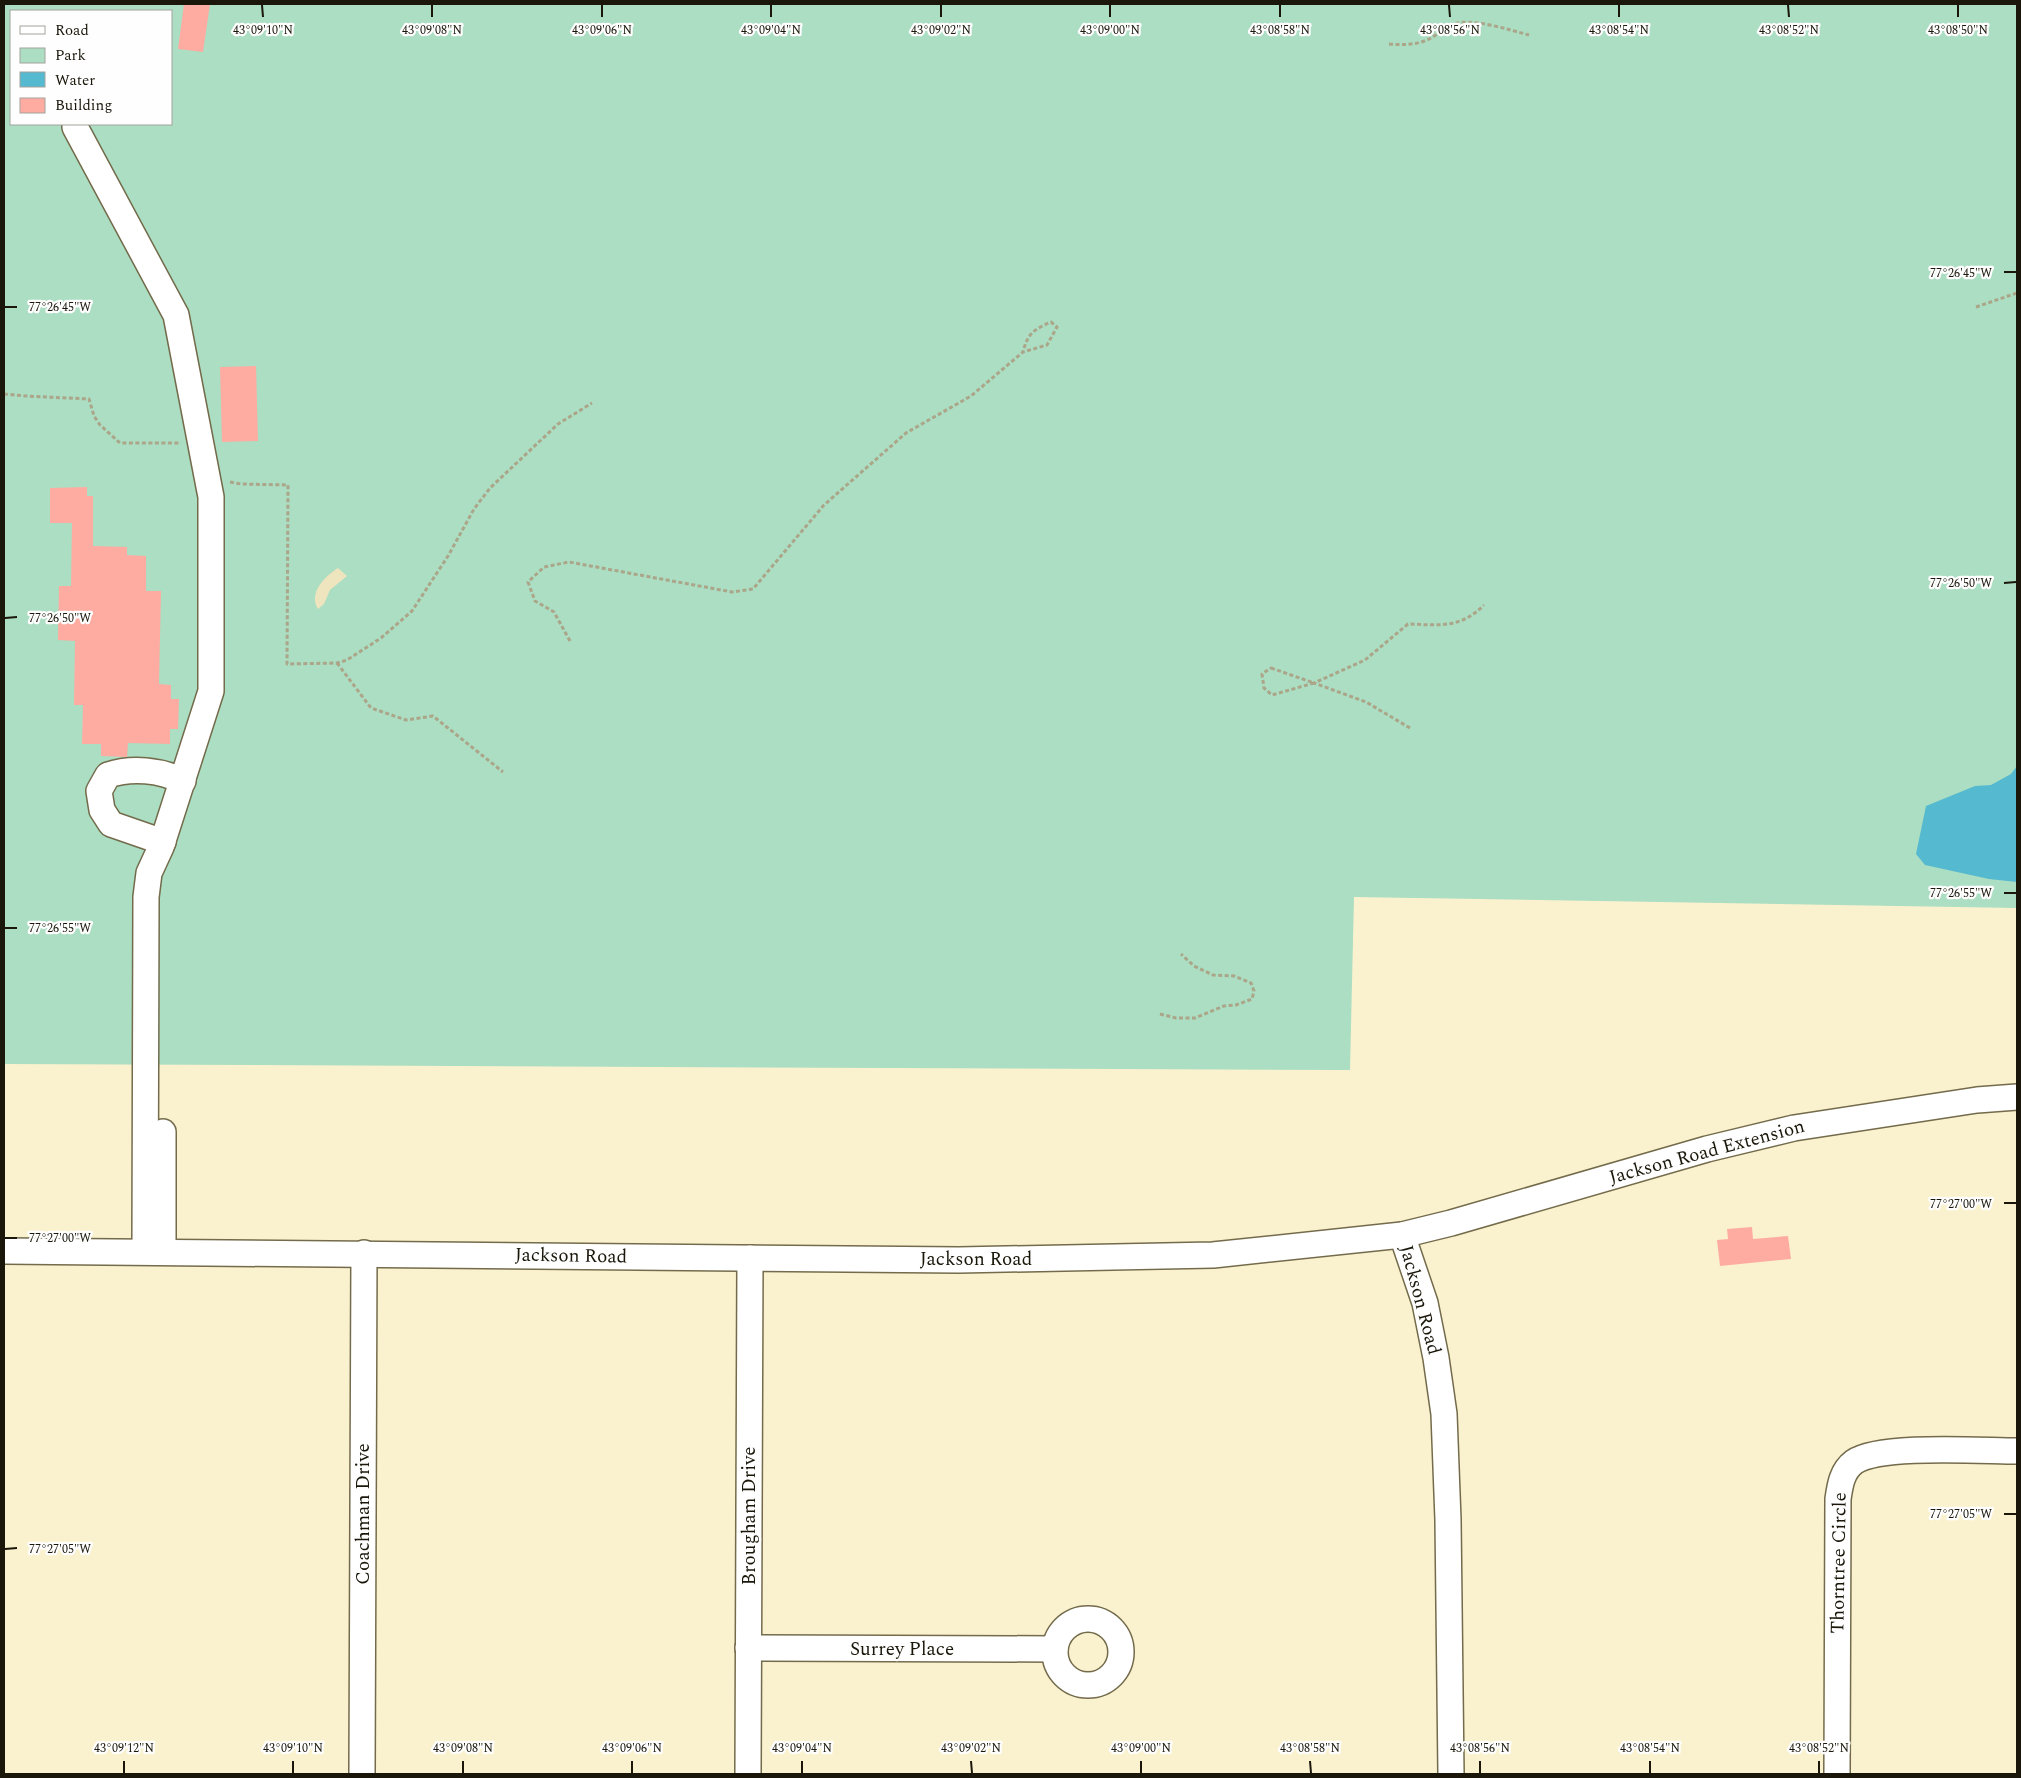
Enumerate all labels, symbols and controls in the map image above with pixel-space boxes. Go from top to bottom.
legend [10,10,172,125]
text: Road [55,19,89,42]
text: 43°09'10"N [233,21,293,40]
text: 43°09'08"N [402,21,462,40]
text: 43°09'06"N [572,21,632,40]
text: 43°09'04"N [741,21,801,40]
text: 43°09'02"N [911,21,971,40]
text: 43°09'00"N [1080,21,1140,40]
text: 43°08'58"N [1250,21,1310,40]
text: 43°08'56"N [1420,21,1480,40]
text: 43°08'54"N [1589,21,1649,40]
text: 43°08'52"N [1759,21,1819,40]
text: 43°08'50"N [1928,21,1988,40]
text: Park [55,44,86,67]
text: Water [55,69,95,92]
text: Building [55,94,112,117]
text: 77°26'45"W [1930,264,1992,283]
text: 77°26'45"W [29,298,91,317]
text: 77°26'50"W [1930,574,1992,593]
text: 77°26'50"W [29,609,91,628]
text: 77°26'55"W [1930,884,1992,903]
text: 77°26'55"W [29,919,91,938]
street label: Jackson Road Extension [1606,1112,1808,1192]
text: 77°27'00"W [1930,1195,1992,1214]
text: 77°27'00"W [29,1229,91,1248]
street label: Jackson Road [514,1241,628,1271]
street label: Jackson Road [1391,1242,1449,1358]
street label: Jackson Road [920,1245,1032,1274]
street label: Coachman Drive [349,1443,378,1585]
street label: Brougham Drive [735,1446,764,1586]
street label: Thorntree Circle [1823,1492,1855,1634]
text: 77°27'05"W [1930,1505,1992,1524]
text: 77°27'05"W [29,1540,91,1559]
street label: Surrey Place [850,1635,954,1664]
text: 43°09'12"N [94,1739,154,1758]
text: 43°09'10"N [263,1739,323,1758]
text: 43°09'08"N [433,1739,493,1758]
text: 43°09'06"N [602,1739,662,1758]
text: 43°09'04"N [772,1739,832,1758]
text: 43°09'02"N [941,1739,1001,1758]
text: 43°09'00"N [1111,1739,1171,1758]
text: 43°08'58"N [1280,1739,1340,1758]
text: 43°08'56"N [1450,1739,1510,1758]
text: 43°08'54"N [1620,1739,1680,1758]
text: 43°08'52"N [1789,1739,1849,1758]

